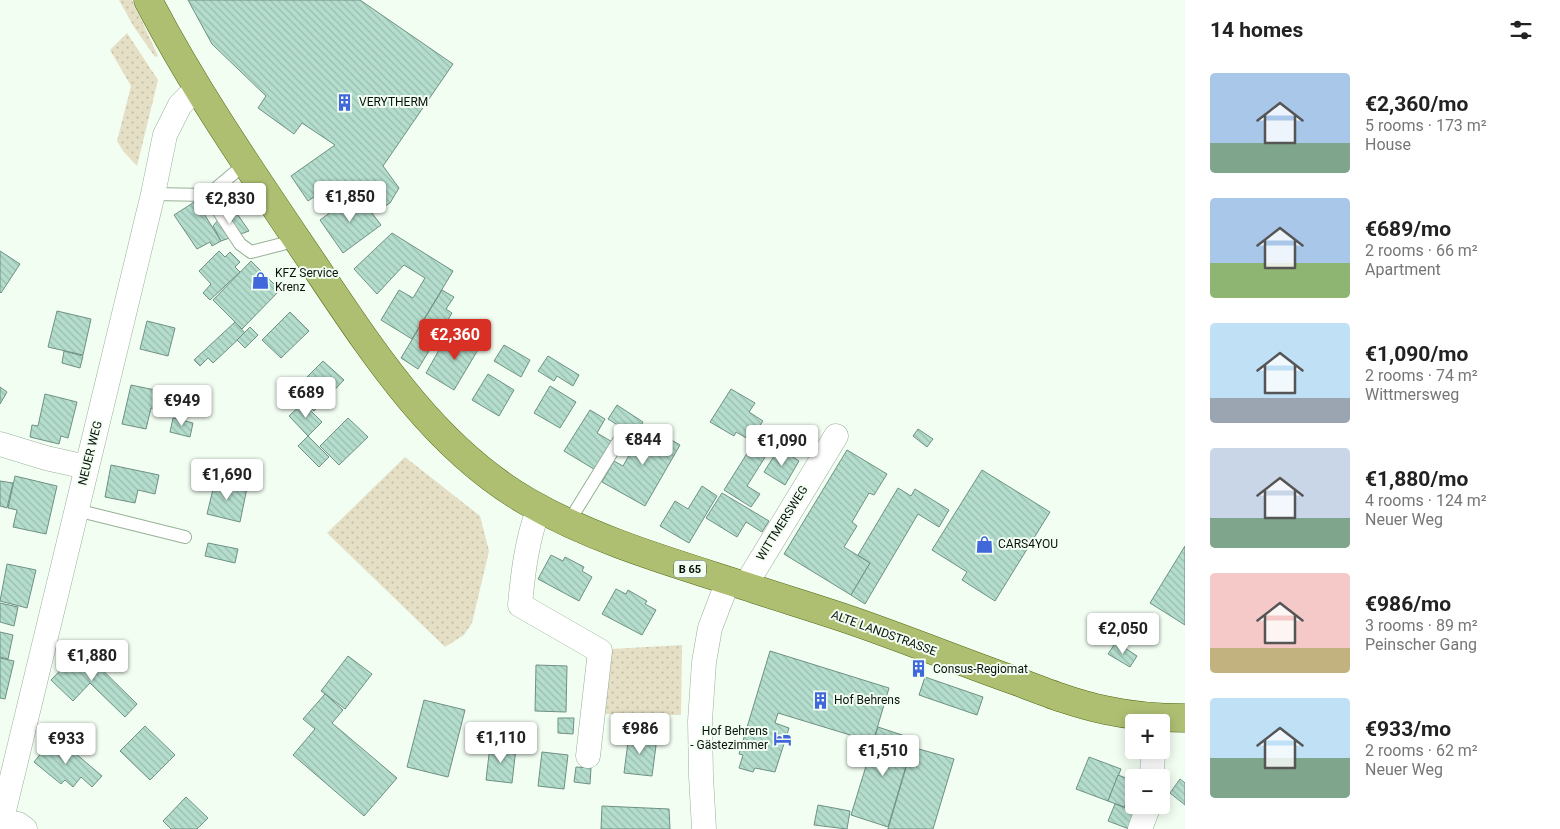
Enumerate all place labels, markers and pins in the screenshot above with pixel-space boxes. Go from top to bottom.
building icon: VERYTHERM [335,92,355,112]
place label: VERYTHERM [359,95,428,109]
pin: €1,850 [309,180,391,223]
pin: €2,830 [189,182,271,225]
place label: KFZ Service Krenz [275,266,338,294]
shop icon: KFZ Service Krenz [251,270,271,290]
pin: €2,360 [414,318,496,361]
pin: €689 [276,376,336,419]
pin: €949 [152,384,212,427]
pin: €844 [613,424,673,466]
pin: €1,090 [741,424,823,467]
pin: €1,690 [186,458,268,501]
shop icon: CARS4YOU [974,534,994,554]
place label: CARS4YOU [998,537,1058,551]
pin: €2,050 [1082,612,1164,655]
pin: €1,880 [51,640,133,682]
building icon: Consus-Regiomat [909,659,929,679]
place label: Consus-Regiomat [933,662,1028,676]
building icon: Hof Behrens [810,690,830,710]
place label: Hof Behrens [834,693,900,707]
pin: €986 [610,712,670,755]
pin: €933 [36,722,96,765]
pin: €1,110 [460,722,542,764]
place label: Hof Behrens - Gästezimmer [690,724,768,752]
hotel icon: Hof Behrens - Gästezimmer [772,728,792,748]
pin: €1,510 [842,734,924,777]

